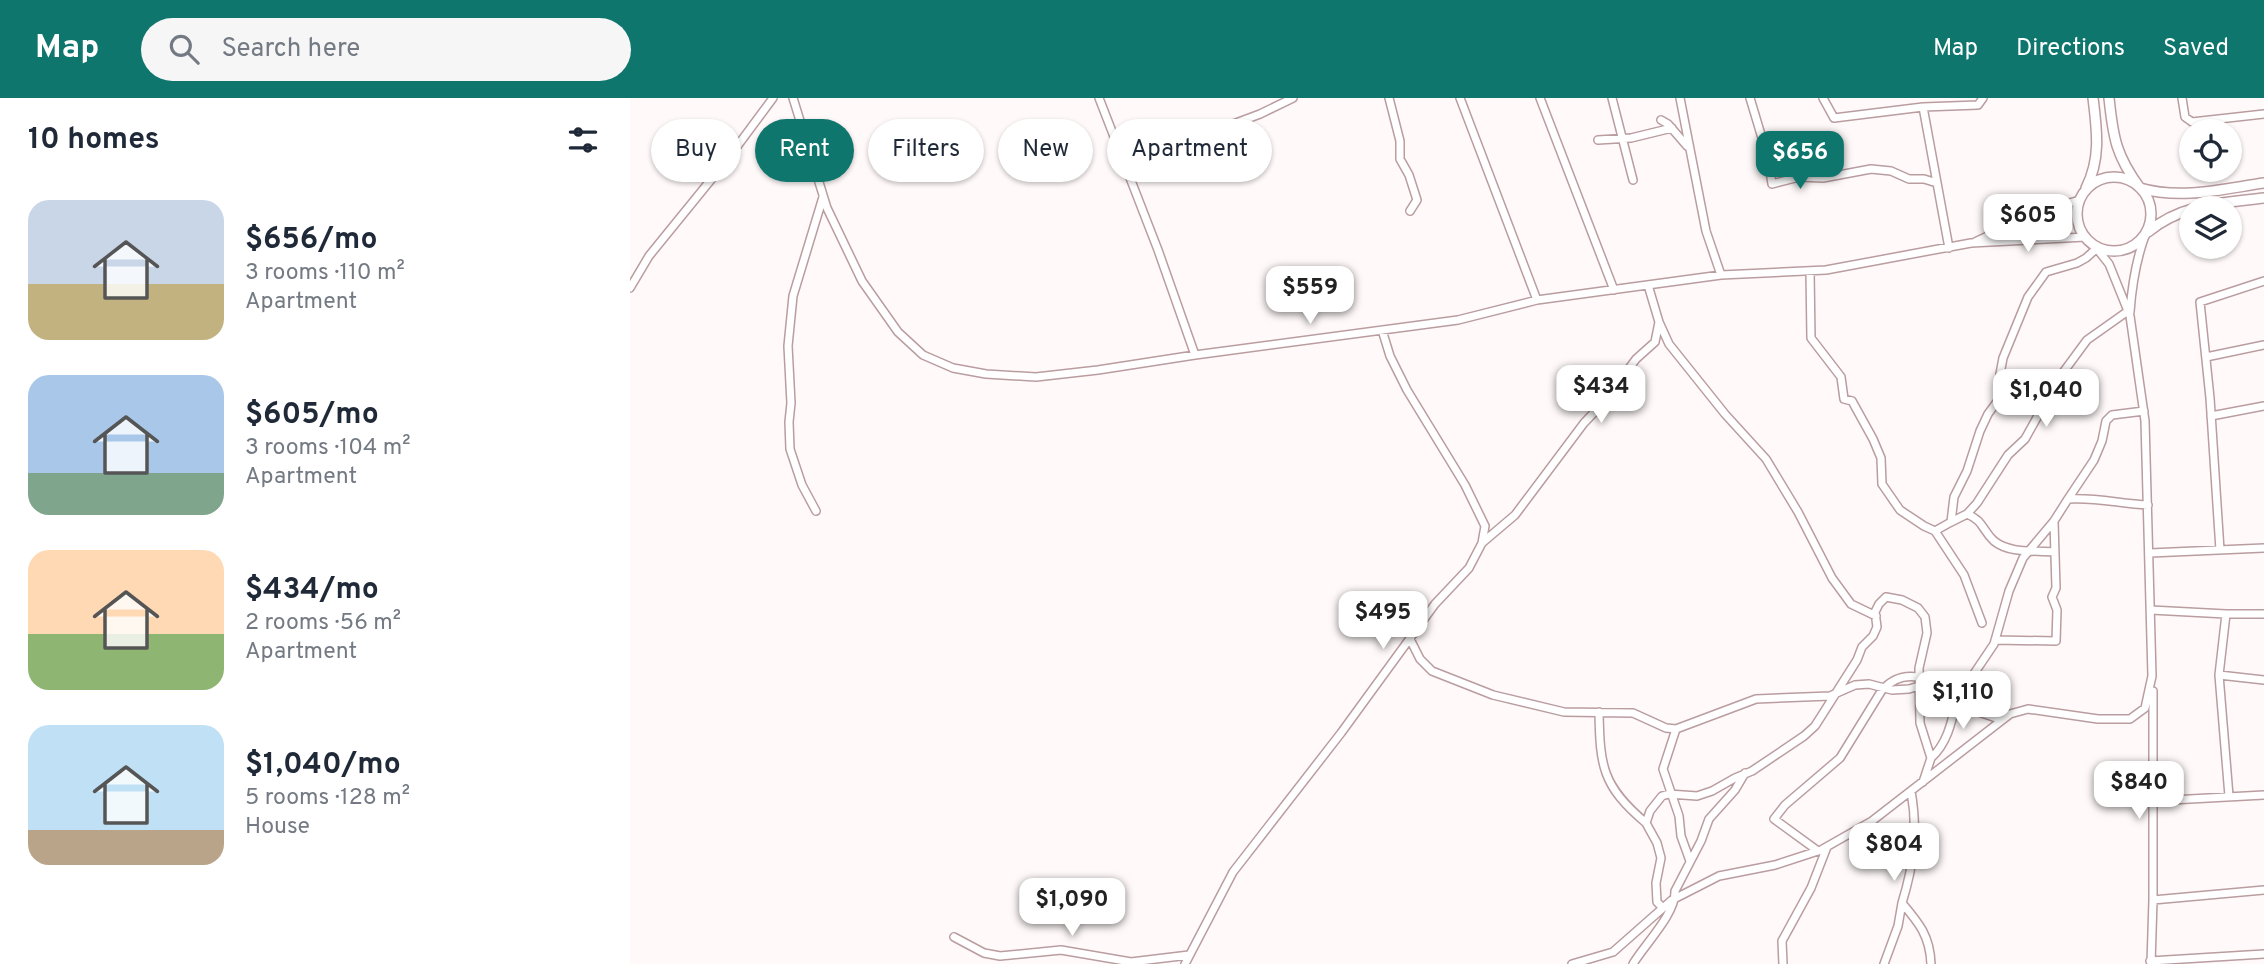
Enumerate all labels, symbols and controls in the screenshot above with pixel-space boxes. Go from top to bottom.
search box [141,18,631,81]
text: Map [35,28,99,70]
icon: search [165,30,203,68]
text: Search here [221,33,360,66]
text: Map [1933,34,1978,64]
text: Directions [2016,34,2125,64]
text: Saved [2163,34,2229,64]
chip: Buy [651,119,741,182]
chip: Rent [755,119,854,182]
chip: Filters [868,119,984,182]
chip: New [998,119,1093,182]
chip: Apartment [1107,119,1272,182]
map controls [2179,119,2242,259]
button: locate [2179,119,2242,182]
icon: filters [564,121,602,159]
text: 10 homes [28,122,159,159]
pin: $656 [1759,132,1841,191]
text: $656 [1772,139,1828,168]
pin: $605 [1987,194,2069,254]
button: layers [2179,196,2242,259]
text: $605 [1999,202,2057,231]
text: $656/mo [245,222,377,259]
icon: home [84,228,168,312]
text: 3 rooms · 110 m² [245,259,405,288]
pin: $559 [1269,266,1351,326]
text: $559 [1282,274,1338,303]
text: Apartment [245,288,357,317]
pin: $434 [1560,366,1642,425]
pin: $1,040 [1989,370,2103,429]
text: $434 [1572,373,1630,402]
text: $1,040 [2009,377,2083,406]
text: $605/mo [245,397,379,434]
icon: home [84,403,168,487]
text: 3 rooms · 104 m² [245,434,410,463]
text: Apartment [245,463,357,492]
text: $434/mo [245,572,379,609]
icon: home [84,578,168,662]
pin: $495 [1342,592,1424,651]
text: $495 [1355,599,1411,628]
text: 2 rooms · 56 m² [245,609,401,638]
text: Apartment [245,638,357,667]
pin: $1,110 [1906,672,2020,731]
text: $1,110 [1932,679,1994,708]
text: $1,040/mo [245,747,401,784]
icon: home [84,753,168,837]
pin: $840 [2098,762,2180,821]
text: $840 [2110,769,2168,798]
text: 5 rooms · 128 m² [245,784,410,813]
text: House [245,813,310,842]
pin: $804 [1853,824,1935,883]
text: $804 [1865,831,1923,860]
pin: $1,090 [1015,878,1129,938]
text: $1,090 [1035,886,1109,915]

